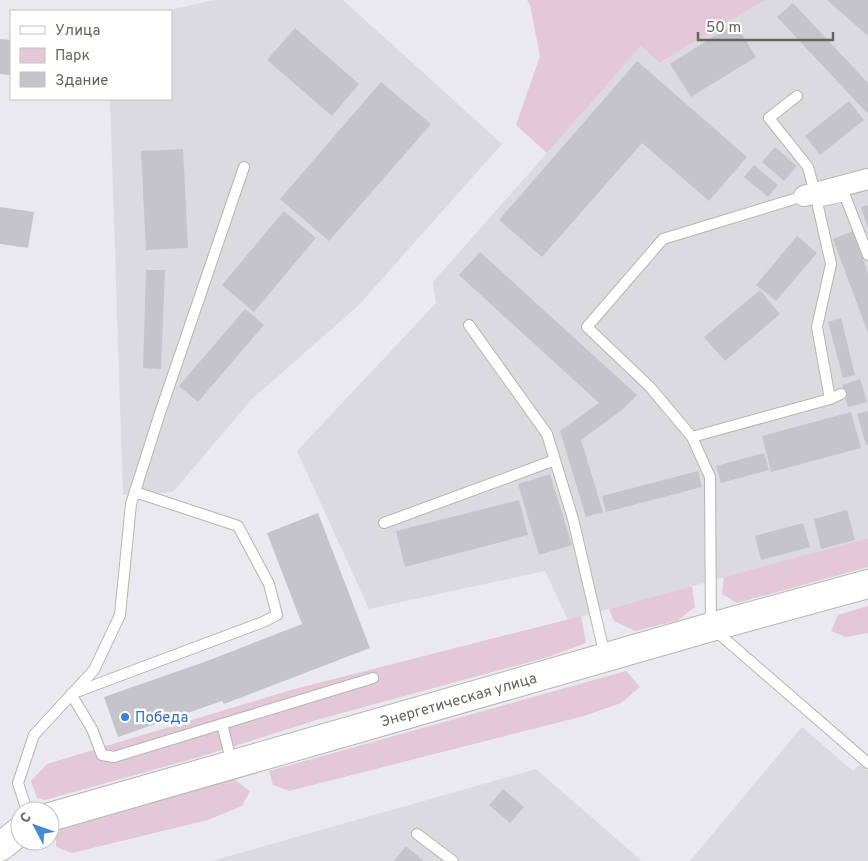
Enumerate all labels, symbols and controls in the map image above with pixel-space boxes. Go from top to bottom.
legend [10,10,172,100]
scale bar [698,10,833,42]
text: 50 m [706,19,741,38]
text: Улица [55,22,100,41]
text: Парк [55,47,90,66]
text: Здание [55,72,108,91]
street label: Энергетическая улица [379,670,539,733]
place label: Победа [135,709,188,728]
marker: Победа [119,711,131,723]
north arrow [10,801,60,851]
text: С [17,809,36,827]

